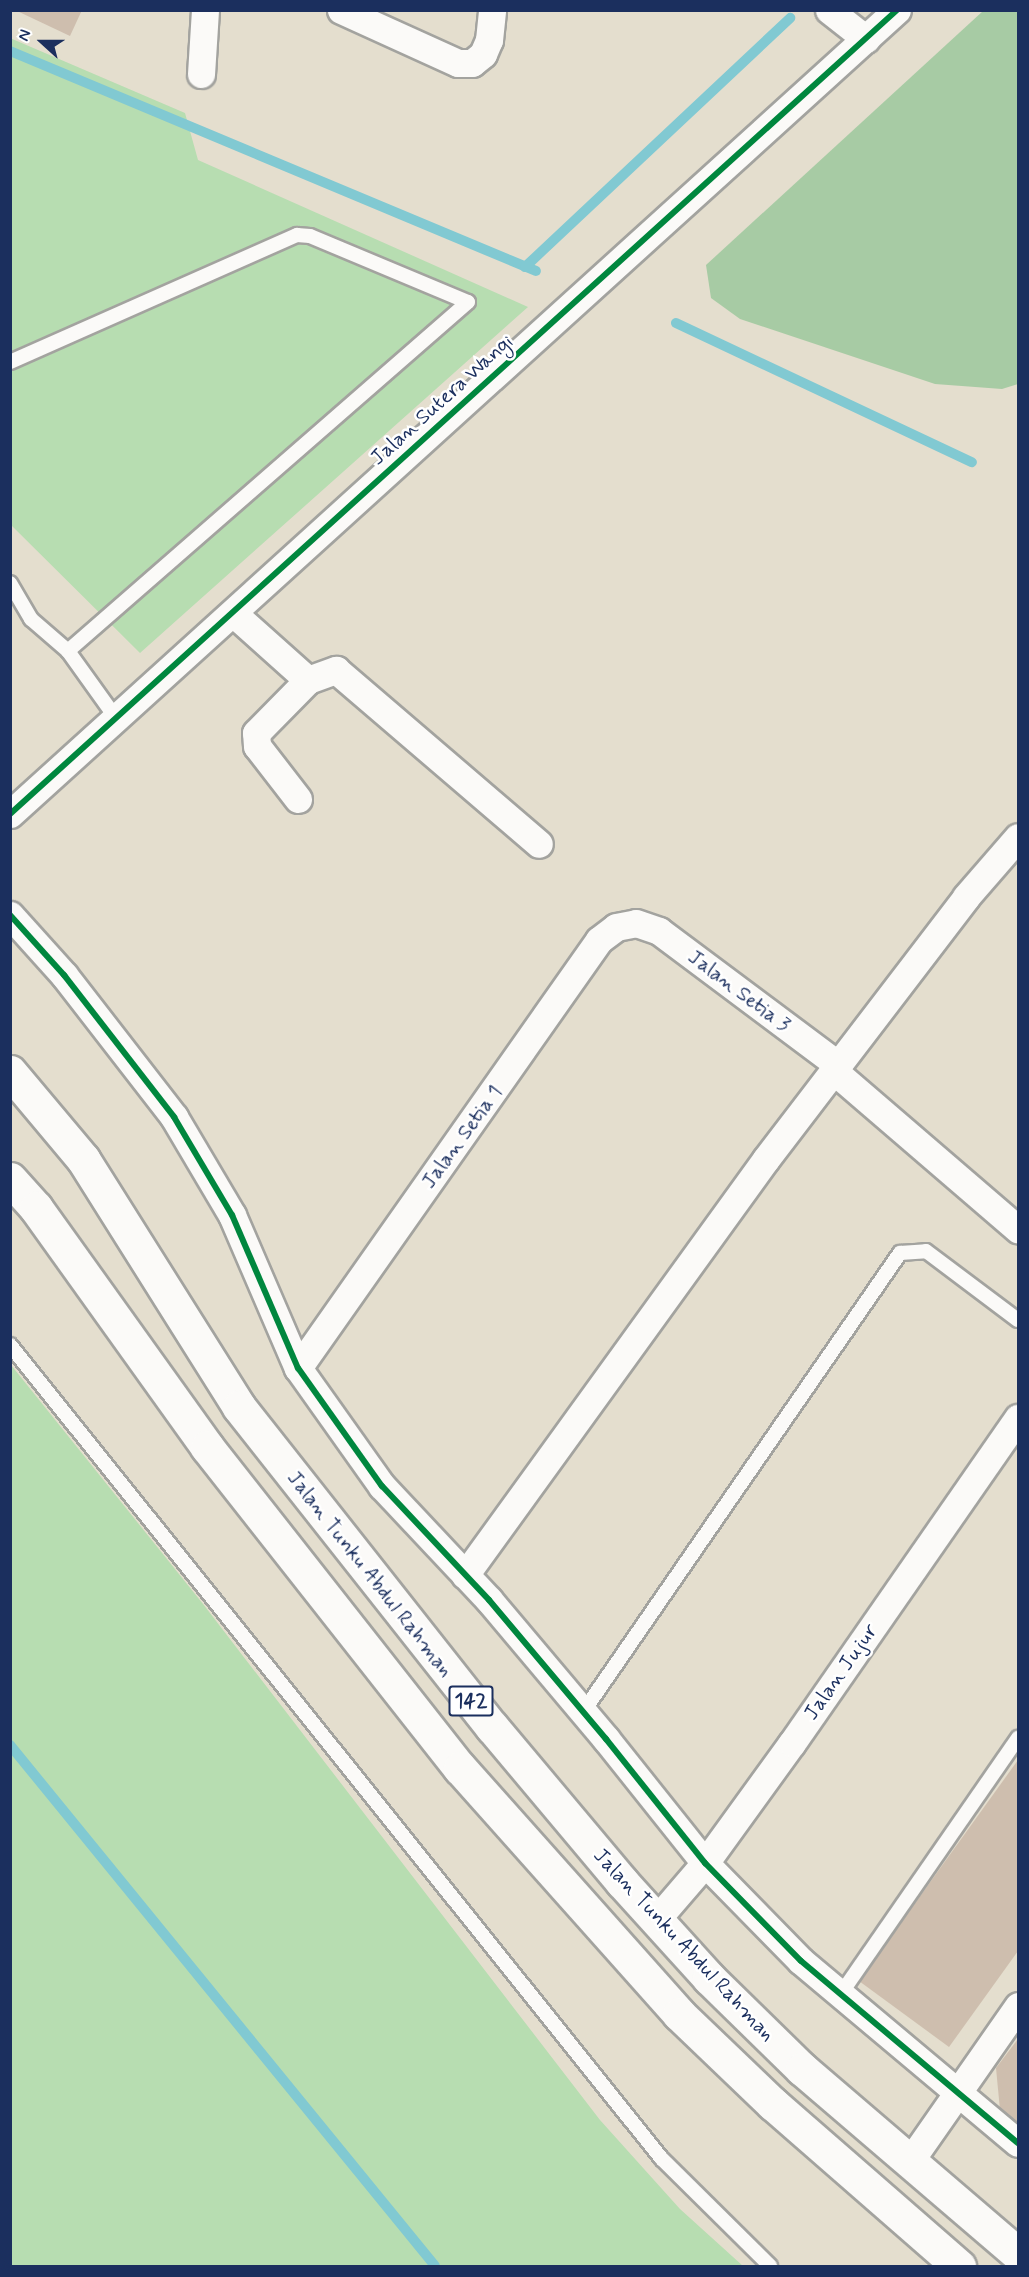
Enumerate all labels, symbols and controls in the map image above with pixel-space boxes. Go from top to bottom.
north arrow [12,12,72,72]
text: N [13,27,36,44]
street label: Jalan Sutera Wangi [366,329,518,471]
street label: Jalan Setia 3 [683,944,795,1038]
street label: Jalan Setia 1 [416,1080,508,1194]
street label: Jalan Tunku Abdul Rahman [285,1470,455,1678]
street label: Jalan Jujur [800,1621,882,1723]
road number: 142 [448,1684,494,1718]
street label: Jalan Tunku Abdul Rahman [592,1847,776,2043]

